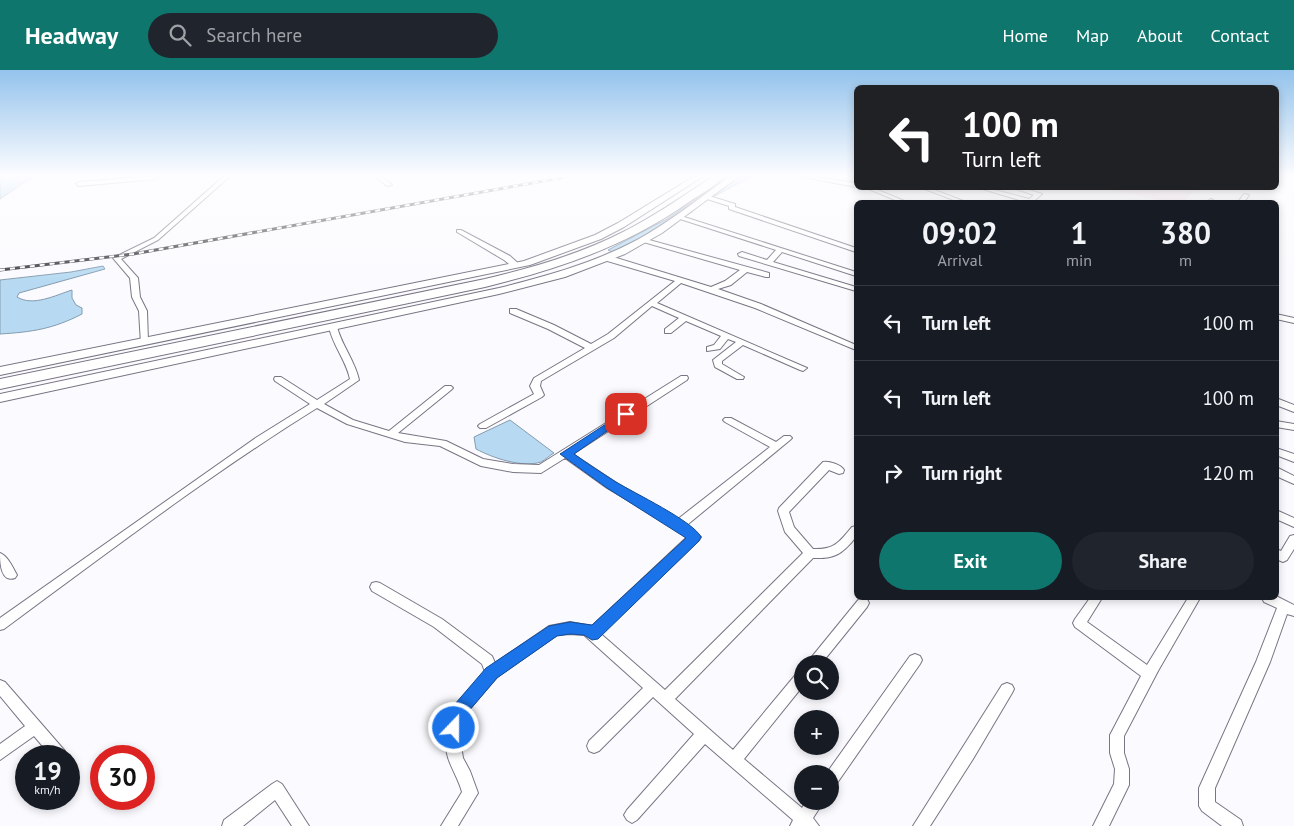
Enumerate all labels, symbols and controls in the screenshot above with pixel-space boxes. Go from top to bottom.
search box [148,13,498,58]
text: Headway [25,20,118,51]
icon: search [166,21,194,49]
text: Search here [206,23,302,47]
text: Home [1002,24,1048,47]
text: Map [1076,24,1109,47]
text: About [1137,24,1183,47]
text: Contact [1211,24,1269,47]
text: 100 m [962,101,1059,147]
icon: left [879,105,944,170]
text: Turn left [962,145,1041,173]
text: 09:02 [922,213,998,252]
text: 1 [1071,213,1088,252]
text: 380 [1160,213,1211,252]
text: Arrival [938,250,982,270]
text: min [1066,250,1092,270]
text: m [1179,250,1192,270]
icon: left [879,309,907,337]
text: Turn left [922,311,991,335]
text: 100 m [1202,311,1254,335]
icon: left [879,384,907,412]
text: Turn left [922,386,991,410]
text: 100 m [1202,386,1254,410]
pin [605,393,647,435]
icon: arrive [612,400,640,428]
icon: right [879,459,907,487]
text: Turn right [922,461,1002,485]
text: 120 m [1202,461,1254,485]
button: Exit [879,532,1062,590]
button: Share [1072,532,1254,590]
map controls [794,655,839,810]
button: search [794,655,839,700]
position arrow [427,701,479,753]
button: + [794,710,839,755]
speed limit sign: 30 [90,745,155,810]
text: 19 [33,755,62,787]
button: − [794,765,839,810]
text: km/h [34,782,61,797]

